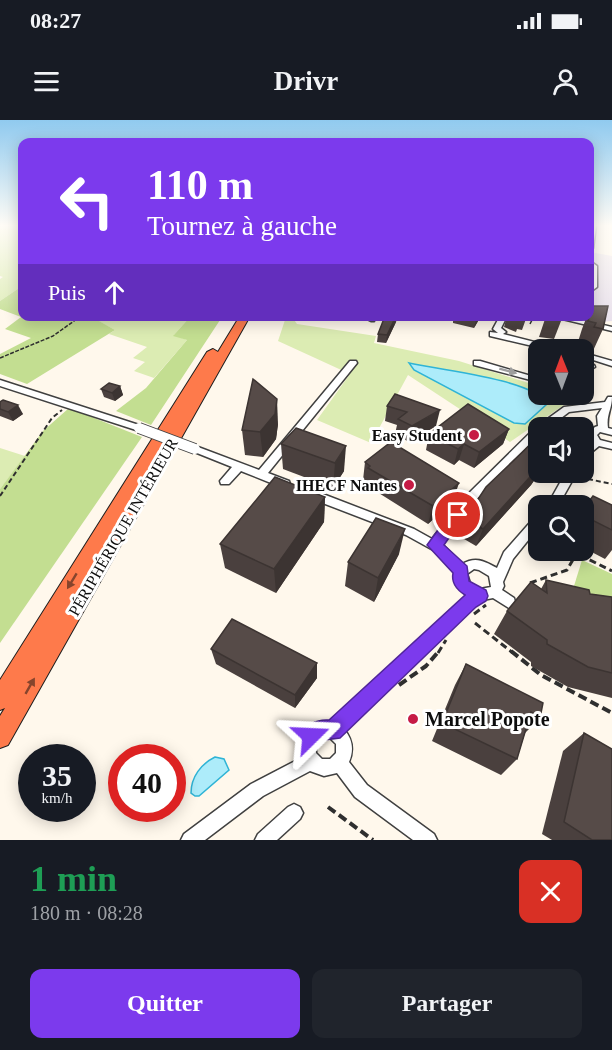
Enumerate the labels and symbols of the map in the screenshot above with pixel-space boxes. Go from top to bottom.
north arrow [528,339,594,405]
one-way arrow [499,367,517,377]
place label: Easy Student [372,427,463,445]
marker: Easy Student [467,428,481,442]
street label: PÉRIPHÉRIQUE INTÉRIEUR [64,434,181,619]
place label: IHECF Nantes [296,477,397,494]
marker: IHECF Nantes [402,478,416,492]
pin [432,489,483,540]
one-way arrow [67,573,78,589]
one-way arrow [24,678,35,694]
position arrow [279,704,343,768]
place label: Marcel Popote [425,708,550,731]
marker: Marcel Popote [406,712,420,726]
speed limit sign: 40 [108,744,186,822]

